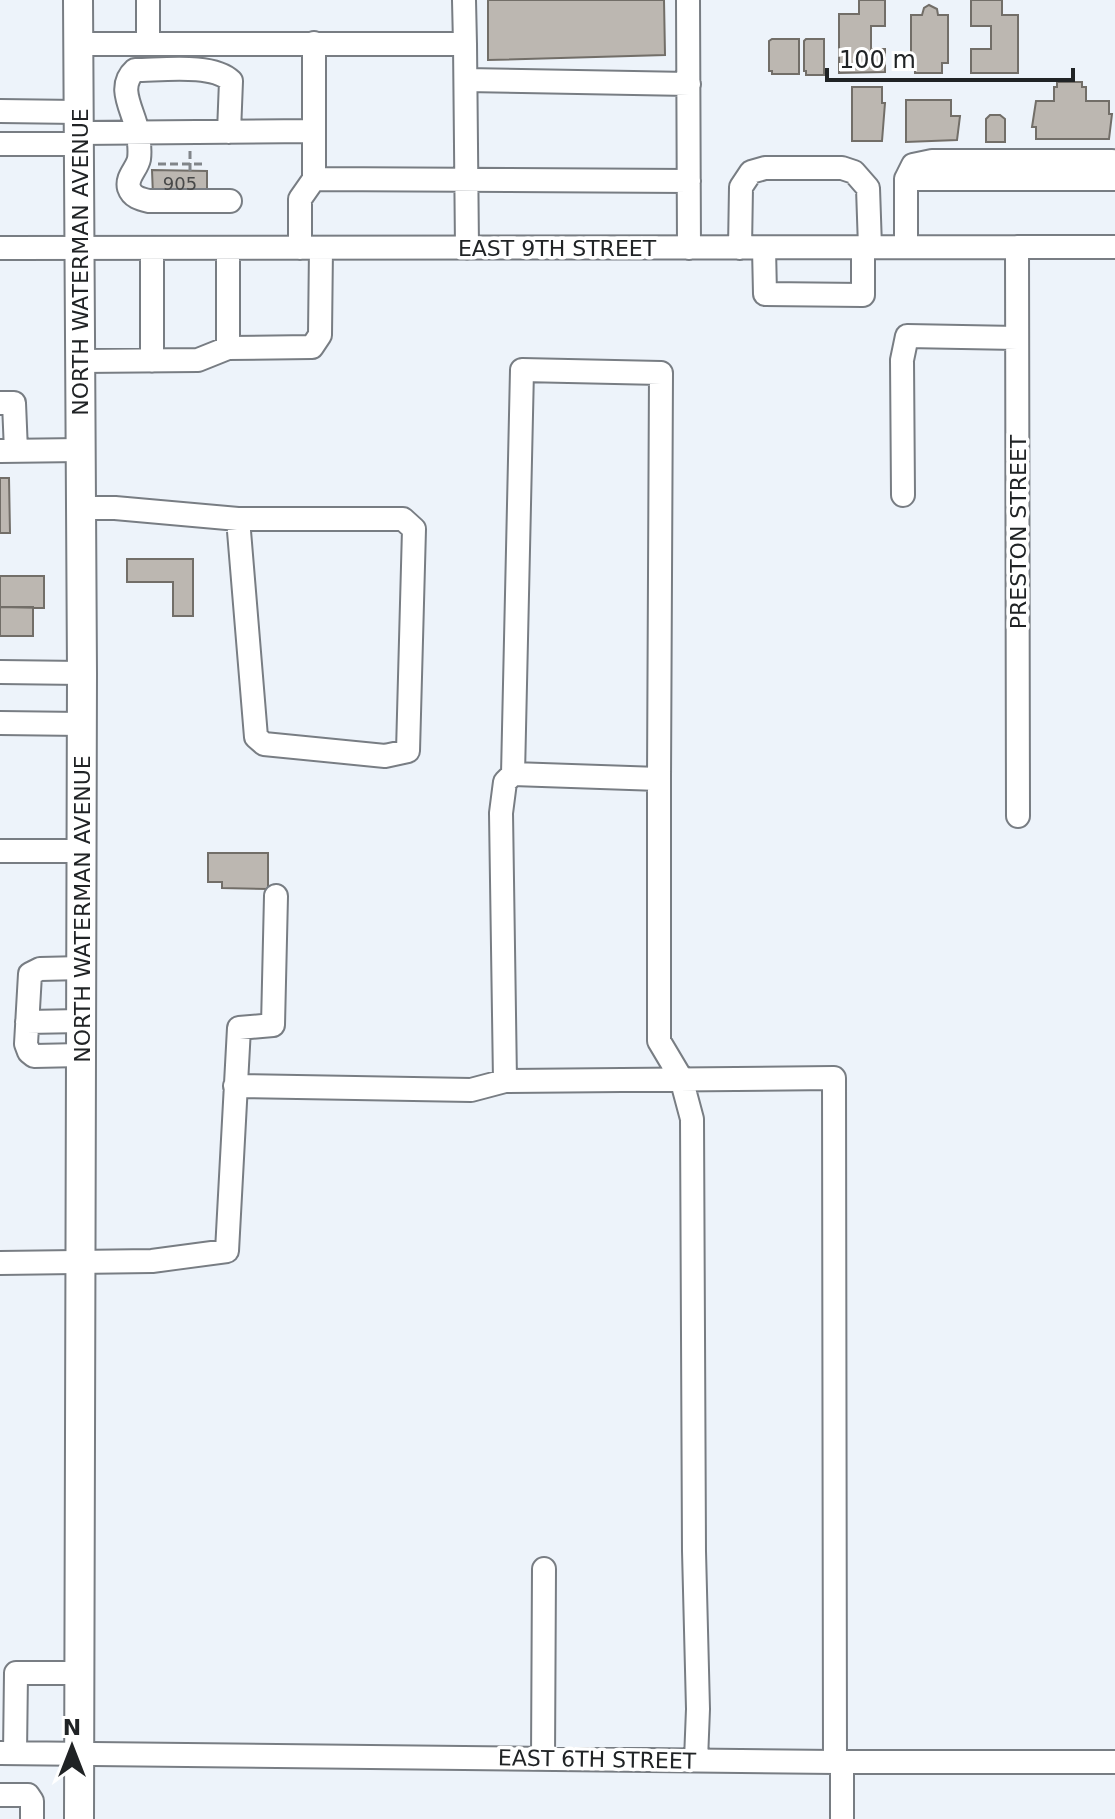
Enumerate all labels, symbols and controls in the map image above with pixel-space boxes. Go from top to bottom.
scale bar [827,32,1073,82]
text: 100 m [839,46,916,74]
street label: NORTH WATERMAN AVENUE [68,108,93,416]
house number: 905 [163,173,197,194]
street label: EAST 9TH STREET [458,236,657,261]
street label: PRESTON STREET [1006,434,1031,629]
street label: NORTH WATERMAN AVENUE [70,755,95,1063]
north arrow [32,1707,112,1787]
text: N [63,1715,81,1740]
street label: EAST 6TH STREET [498,1745,697,1774]

